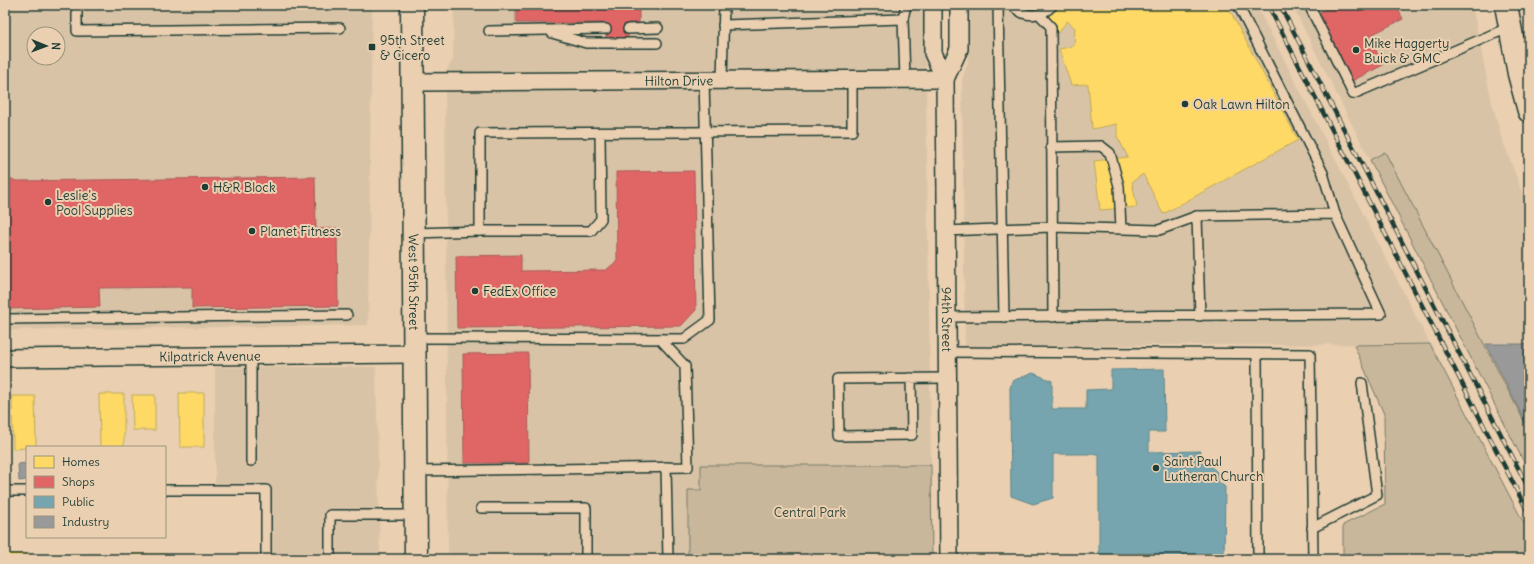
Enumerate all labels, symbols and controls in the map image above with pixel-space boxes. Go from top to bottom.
north arrow [26,26,66,66]
place label: 95th Street & Cicero [380,32,445,64]
place label: Mike Haggerty Buick & GMC [1364,35,1449,67]
text: N [49,42,63,50]
marker: 95th Street & Cicero [367,42,377,52]
marker: Mike Haggerty Buick & GMC [1351,45,1361,55]
street label: Hilton Drive [645,72,713,89]
place label: Oak Lawn Hilton [1193,96,1290,113]
marker: Oak Lawn Hilton [1180,99,1190,109]
place label: H&R Block [213,179,276,196]
marker: H&R Block [200,182,210,192]
place label: Leslie's Pool Supplies [56,187,133,219]
marker: Leslie's Pool Supplies [43,197,53,207]
place label: Planet Fitness [260,223,341,240]
marker: Planet Fitness [247,226,257,236]
street label: West 95th Street [405,234,423,331]
place label: FedEx Office [483,283,556,300]
marker: FedEx Office [470,286,480,296]
street label: 94th Street [938,287,956,352]
street label: Kilpatrick Avenue [159,347,261,365]
legend [26,446,166,538]
place label: Saint Paul Lutheran Church [1164,453,1264,485]
text: Homes [62,454,100,469]
marker: Saint Paul Lutheran Church [1151,463,1161,473]
text: Shops [62,474,95,489]
text: Public [62,494,94,509]
park label: Central Park [774,504,847,521]
text: Industry [62,514,109,529]

